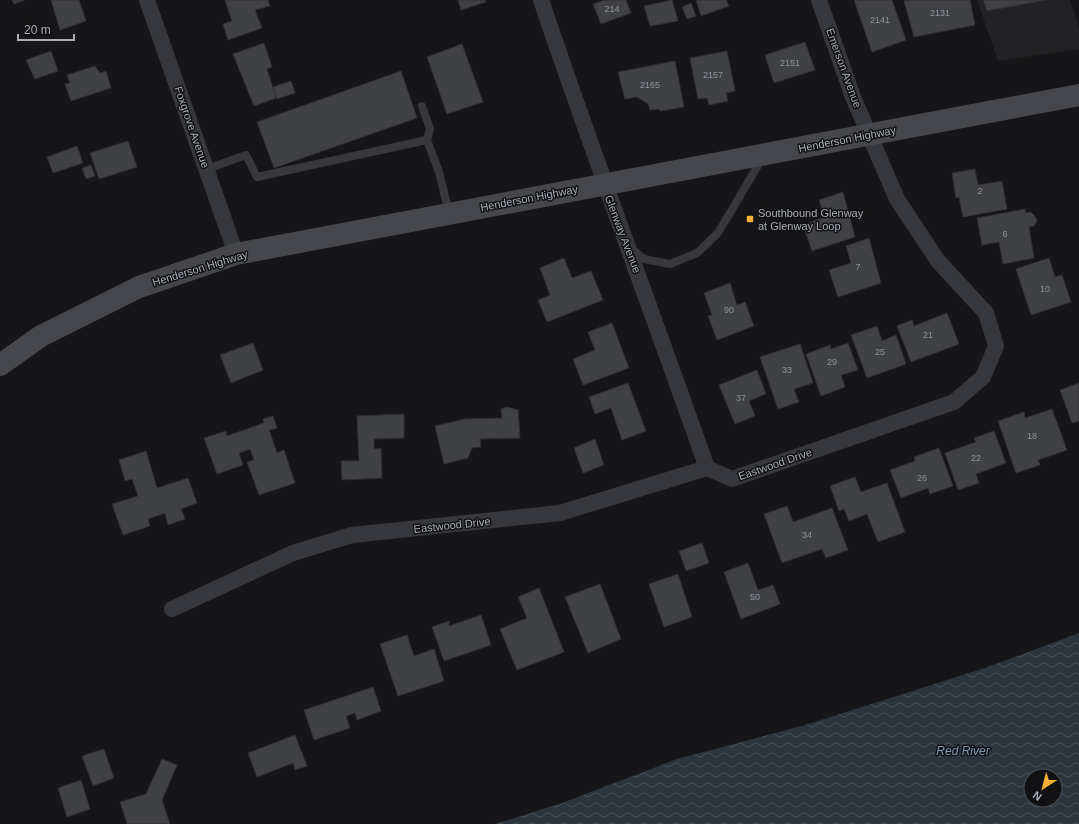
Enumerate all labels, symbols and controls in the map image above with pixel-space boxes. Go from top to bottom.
house number: 214 [604,4,620,14]
house number: 2131 [930,8,950,18]
house number: 2141 [870,15,890,25]
scale bar [18,16,74,42]
text: 20 m [24,23,51,37]
street label: Emerson Avenue [824,27,864,109]
house number: 2151 [780,58,800,68]
house number: 2157 [703,70,723,80]
house number: 2165 [640,80,660,90]
street label: Foxgrove Avenue [172,85,212,169]
street label: Henderson Highway [797,124,897,154]
street label: Henderson Highway [479,183,579,213]
house number: 2 [977,186,983,196]
street label: Glenway Avenue [603,193,643,275]
place label: Southbound Glenway at Glenway Loop [758,207,864,232]
marker: Southbound Glenway at Glenway Loop [745,214,755,224]
house number: 6 [1002,229,1008,239]
street label: Henderson Highway [151,248,250,288]
house number: 7 [855,262,861,272]
house number: 10 [1040,284,1050,294]
house number: 90 [724,305,734,315]
house number: 21 [923,330,933,340]
house number: 25 [875,347,885,357]
house number: 29 [827,357,837,367]
house number: 33 [782,365,792,375]
house number: 37 [736,393,746,403]
house number: 18 [1027,431,1037,441]
street label: Eastwood Drive [737,446,813,482]
house number: 22 [971,453,981,463]
house number: 26 [917,473,927,483]
street label: Eastwood Drive [413,515,491,535]
house number: 34 [802,530,812,540]
house number: 50 [750,592,760,602]
water label: Red River [936,744,991,758]
north arrow [1023,768,1063,808]
text: N [1030,789,1044,803]

